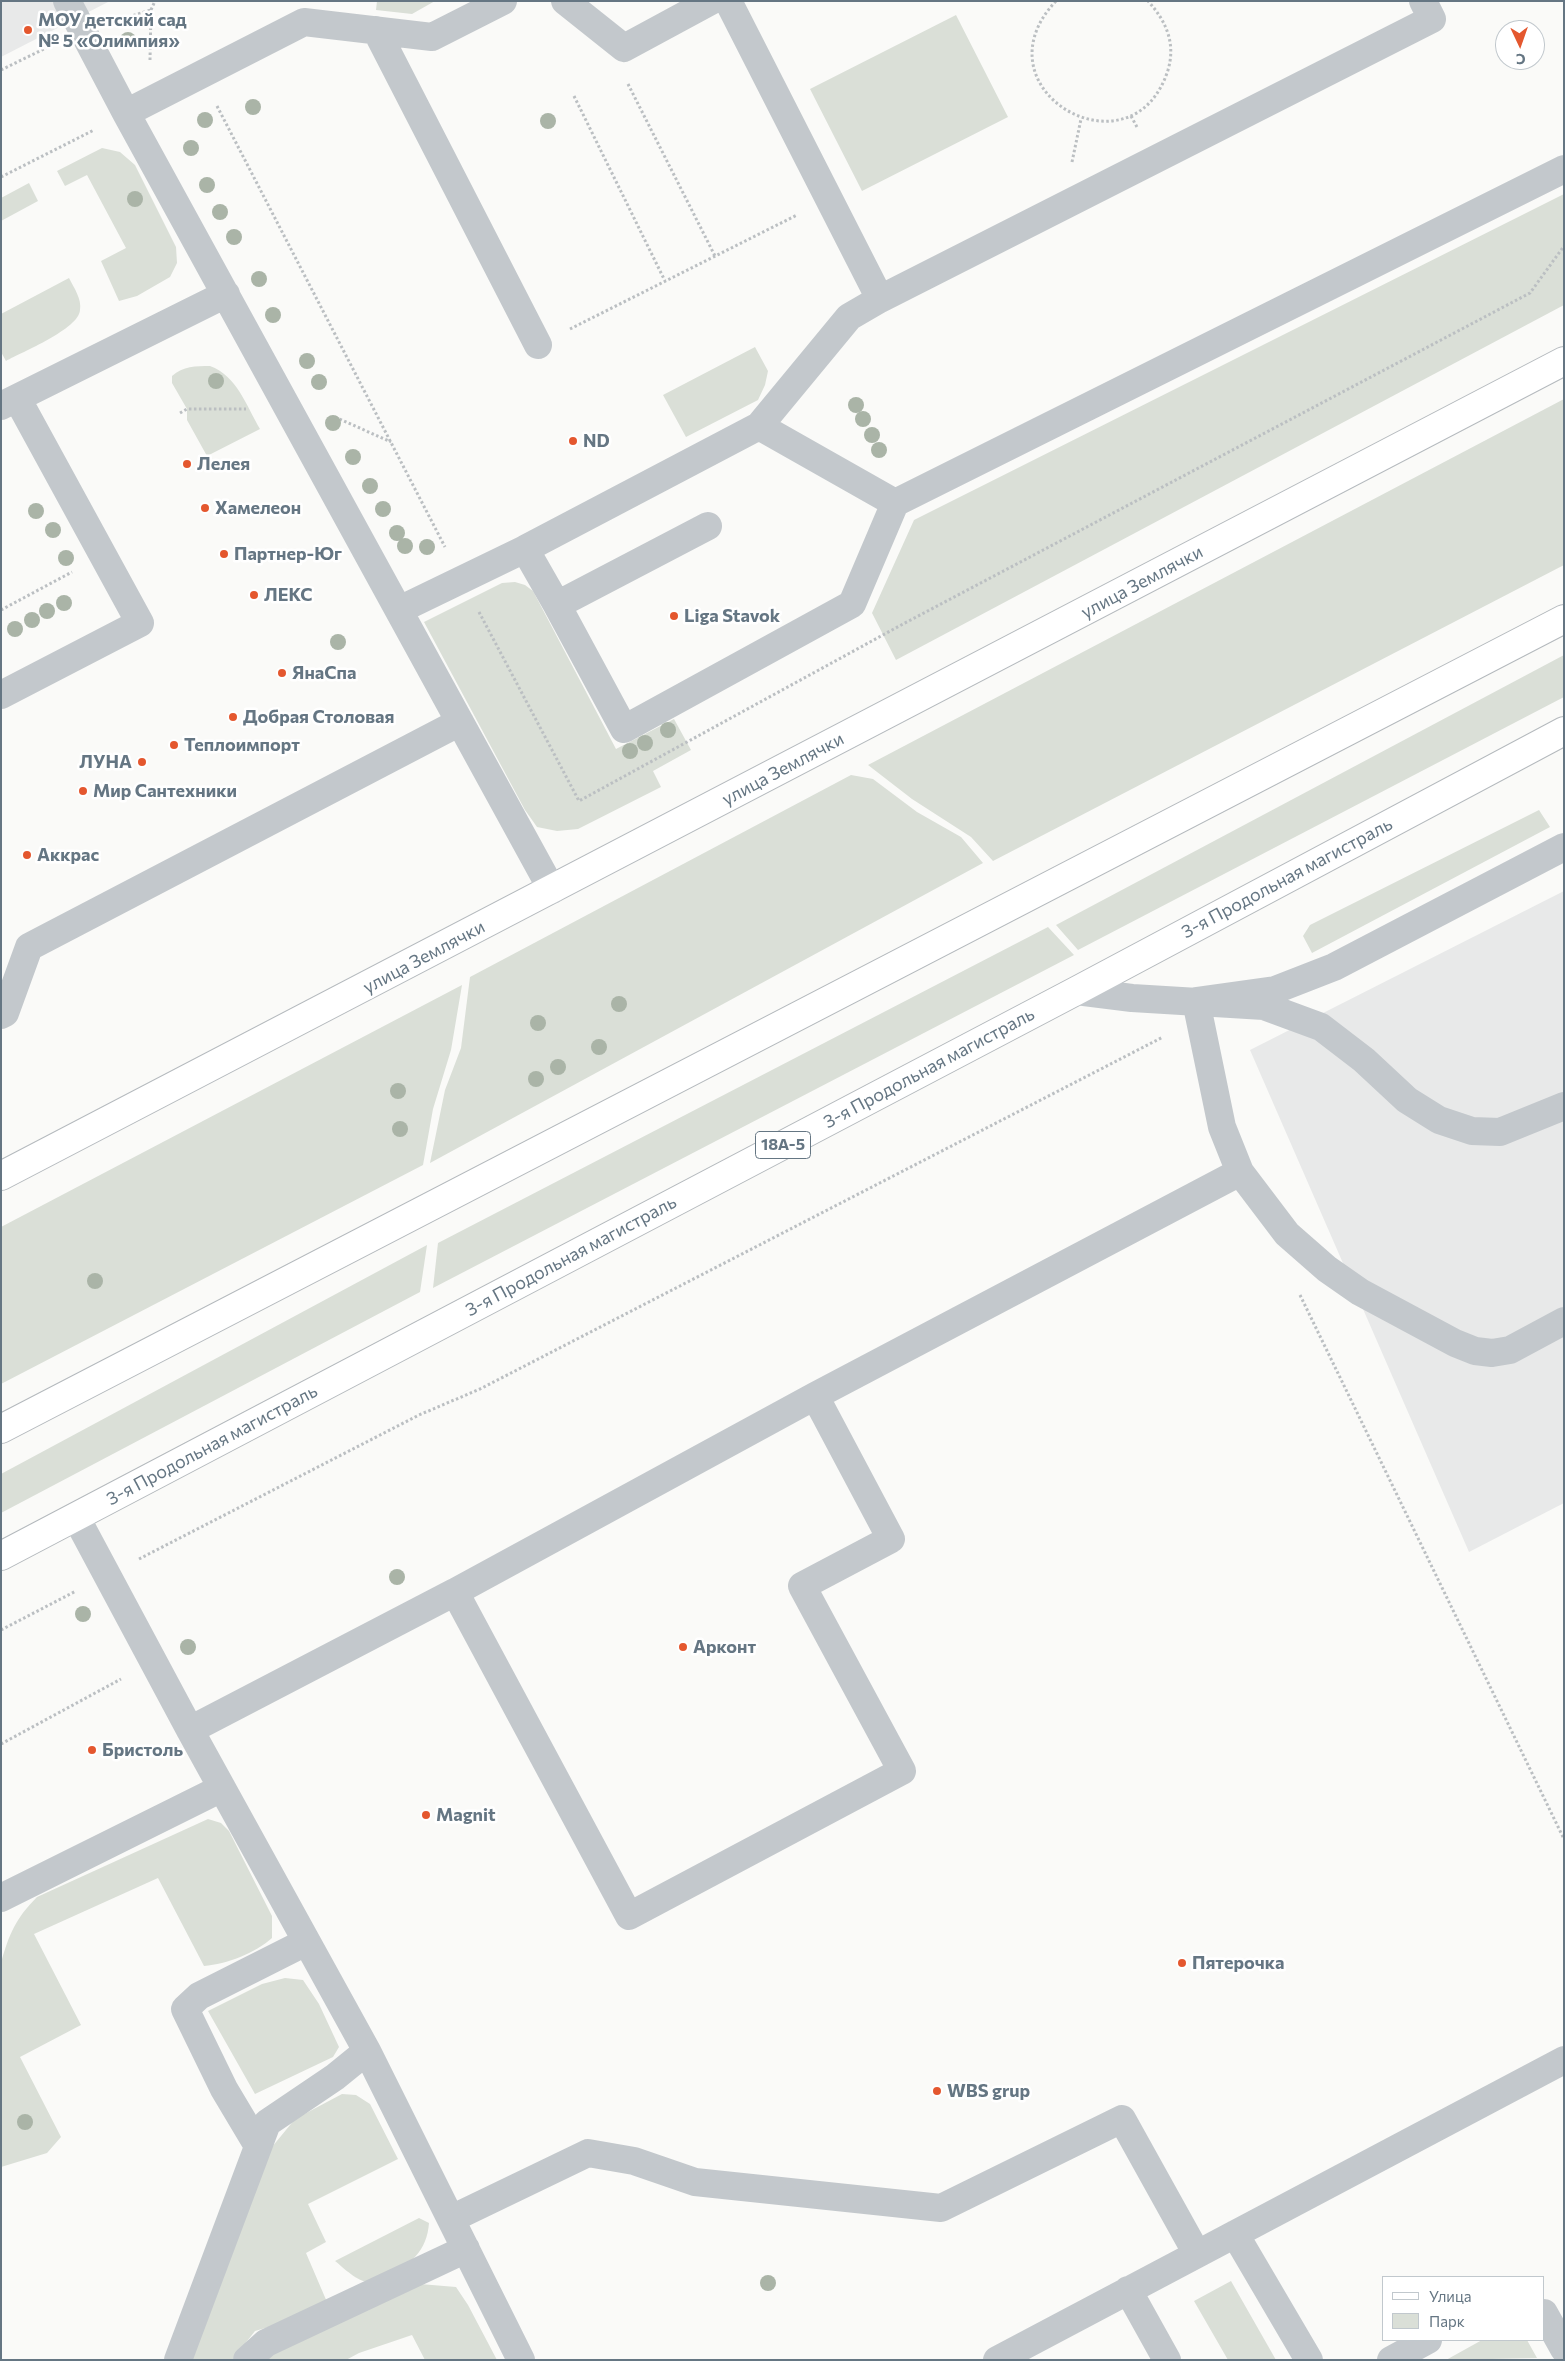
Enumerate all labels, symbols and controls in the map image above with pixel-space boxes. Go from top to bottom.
place label: МОУ детский сад № 5 «Олимпия» [38,9,187,52]
north arrow [1495,20,1545,70]
marker: МОУ детский сад № 5 «Олимпия» [22,24,34,36]
text: С [1516,51,1526,68]
place label: ND [583,430,610,452]
marker: ND [567,435,579,447]
place label: Лелея [197,453,250,475]
marker: Лелея [181,458,193,470]
place label: Хамелеон [215,497,301,519]
marker: Хамелеон [199,502,211,514]
street label: улица Землячки [1077,541,1207,623]
place label: Партнер-Юг [234,543,342,565]
marker: Партнер-Юг [218,548,230,560]
place label: ЛЕКС [264,584,313,606]
marker: ЛЕКС [248,589,260,601]
place label: Liga Stavok [684,605,780,627]
marker: Liga Stavok [668,610,680,622]
place label: ЯнаСпа [292,662,356,684]
marker: ЯнаСпа [276,667,288,679]
place label: Добрая Столовая [243,706,394,728]
marker: Добрая Столовая [227,711,239,723]
street label: улица Землячки [718,728,848,810]
place label: Теплоимпорт [184,734,300,756]
marker: Теплоимпорт [168,739,180,751]
place label: ЛУНА [79,751,132,773]
marker: ЛУНА [136,756,148,768]
place label: Мир Сантехники [93,780,237,802]
marker: Мир Сантехники [77,785,89,797]
street label: 3-я Продольная магистраль [1178,813,1396,943]
place label: Аккрас [37,844,99,866]
marker: Аккрас [21,849,33,861]
street label: улица Землячки [359,916,489,998]
street label: 3-я Продольная магистраль [820,1003,1038,1133]
road number: 18А-5 [756,1132,810,1158]
street label: 3-я Продольная магистраль [462,1191,680,1321]
street label: 3-я Продольная магистраль [103,1380,321,1510]
place label: Арконт [693,1636,756,1658]
marker: Арконт [677,1641,689,1653]
place label: Бристоль [102,1739,183,1761]
marker: Бристоль [86,1744,98,1756]
place label: Magnit [436,1804,496,1826]
marker: Magnit [420,1809,432,1821]
place label: Пятерочка [1192,1952,1284,1974]
marker: Пятерочка [1176,1957,1188,1969]
place label: WBS grup [947,2080,1030,2102]
marker: WBS grup [931,2085,943,2097]
legend [1382,2276,1545,2341]
text: Улица [1429,2287,1471,2305]
text: Парк [1429,2312,1465,2330]

